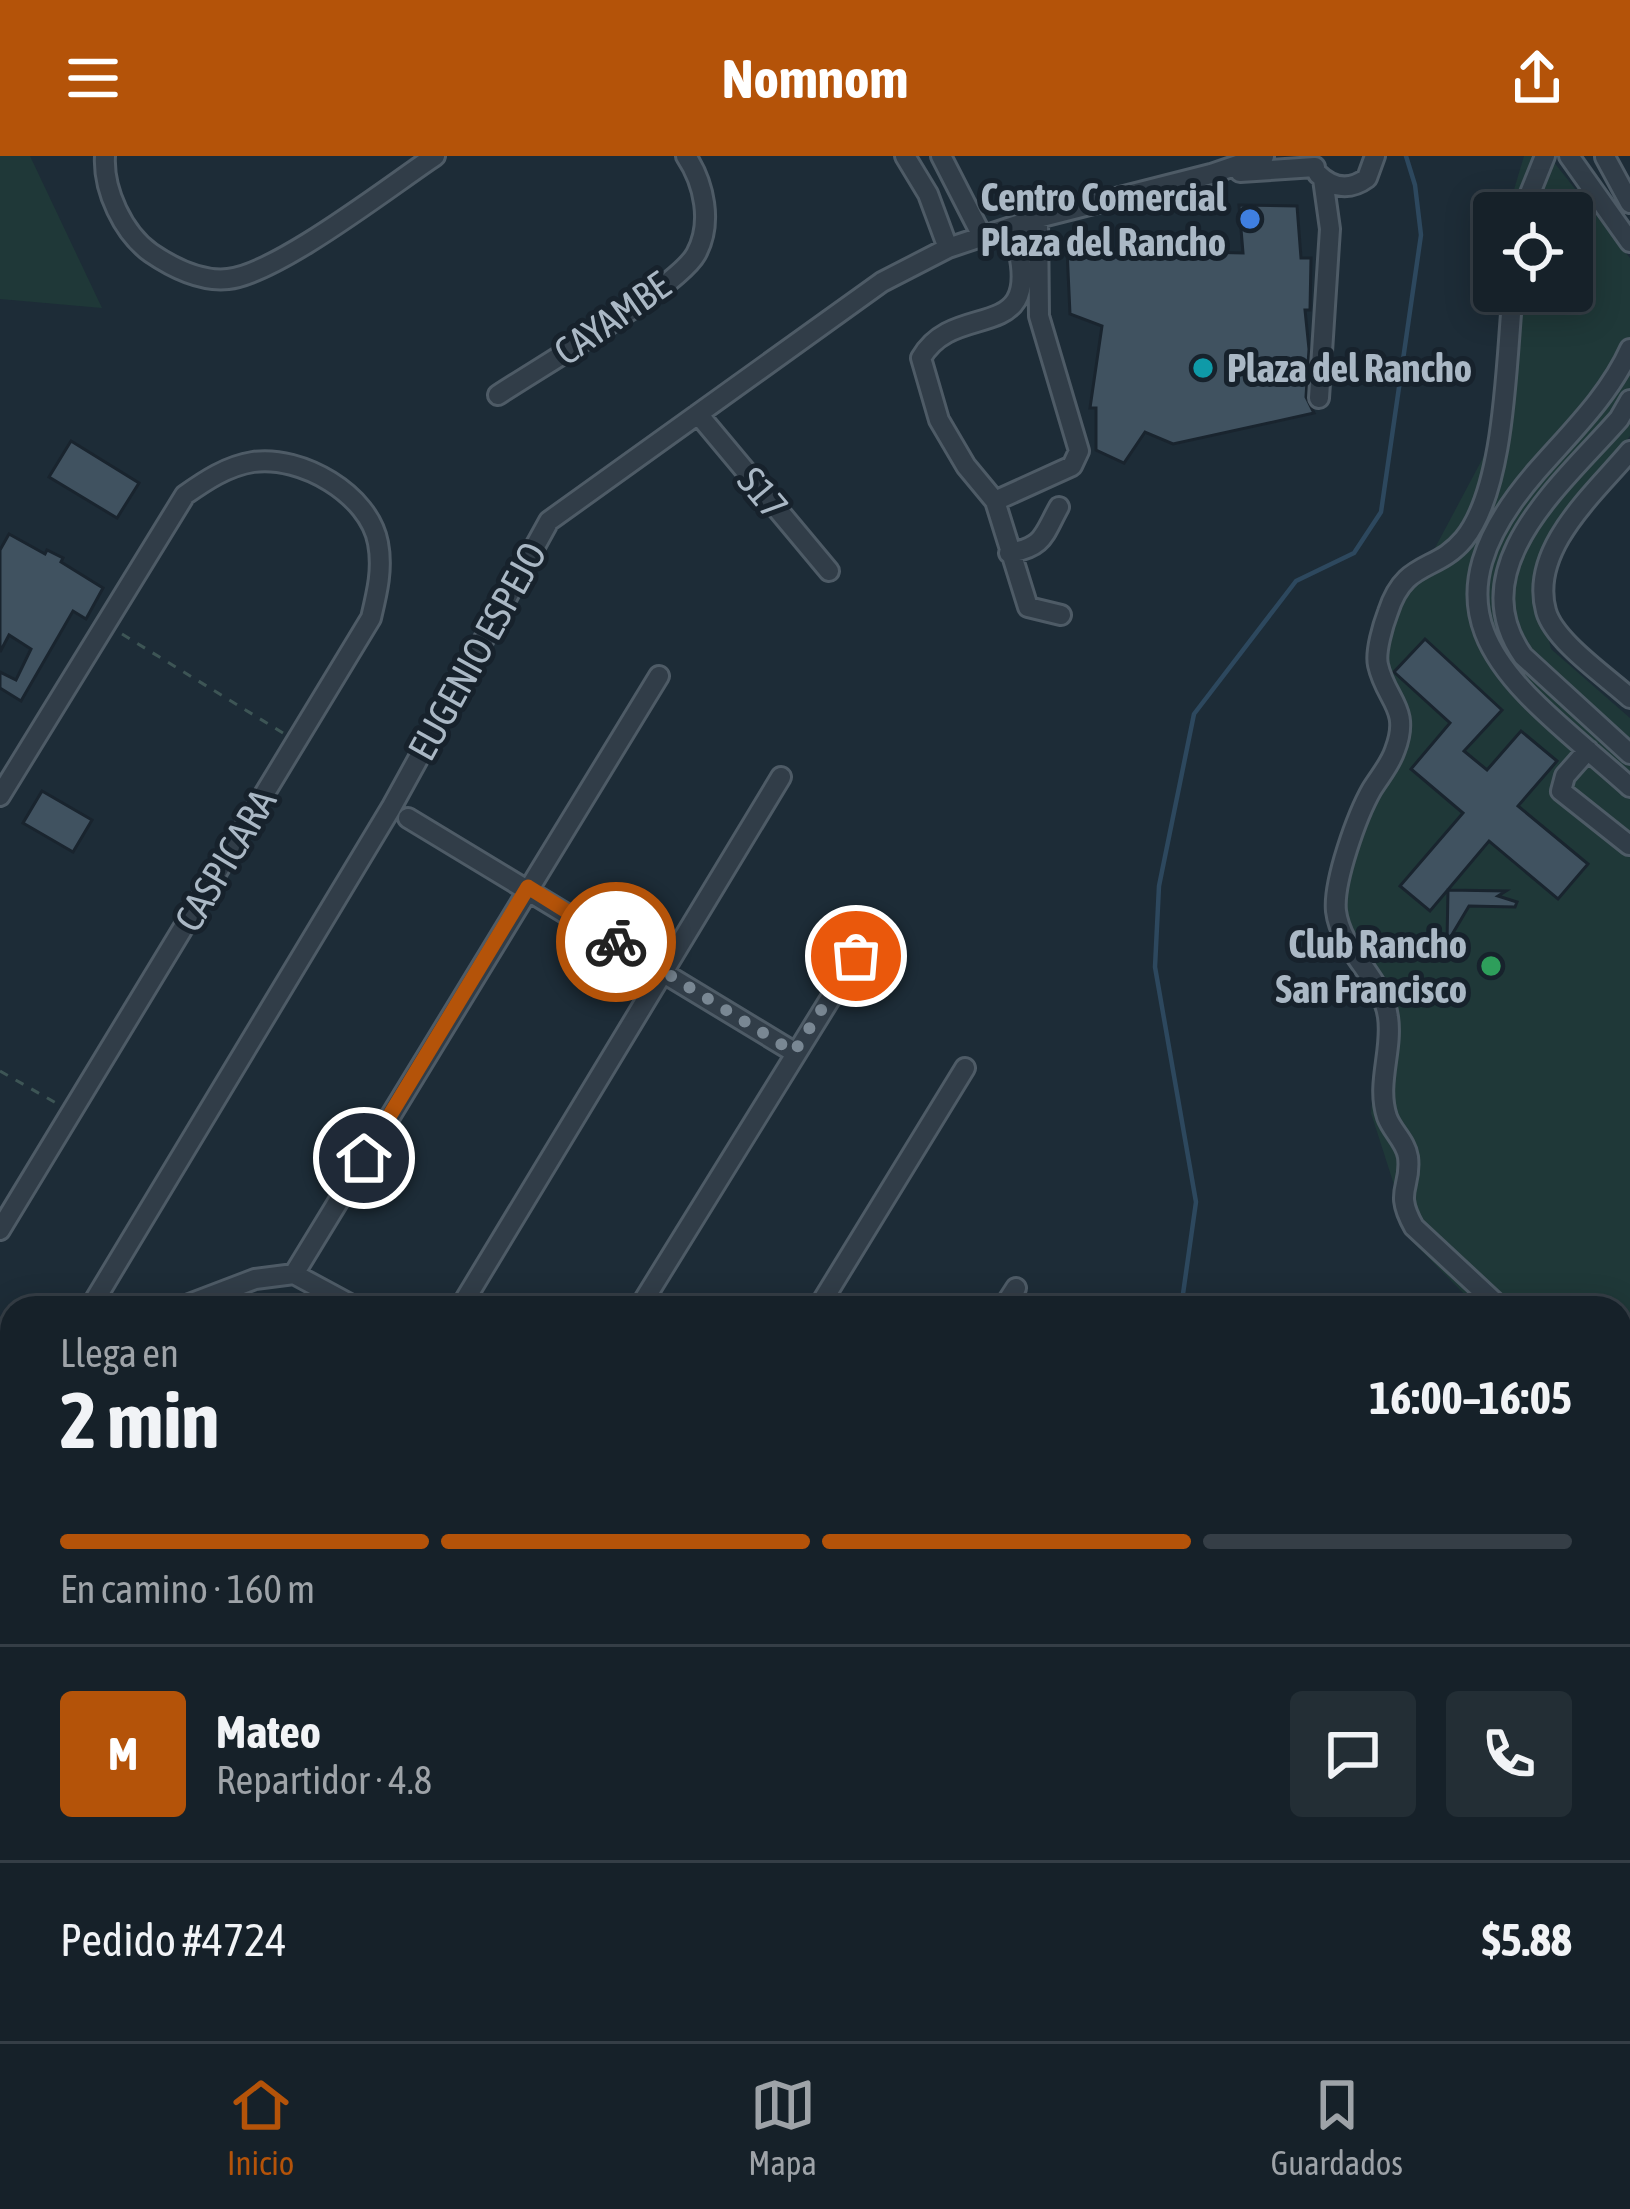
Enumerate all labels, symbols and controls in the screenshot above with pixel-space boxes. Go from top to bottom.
icon: menu [60,45,126,111]
icon: share [1504,45,1570,111]
text: Nomnom [722,48,908,109]
place label: Centro Comercial Plaza del Rancho [980,175,1227,264]
map controls [1473,192,1593,312]
button: locate [1473,192,1593,312]
marker: Centro Comercial Plaza del Rancho [1237,206,1263,232]
street label: CAYAMBE [546,262,678,373]
place label: Plaza del Rancho [1227,346,1472,390]
marker: Plaza del Rancho [1190,355,1216,381]
street label: S17 [729,459,797,527]
street label: EUGENIO ESPEJO [399,535,555,767]
street label: CASPICARA [166,781,284,939]
courier [556,882,676,1002]
pin [805,905,907,1007]
icon: bike [583,909,649,975]
place label: Club Rancho San Francisco [1276,922,1467,1011]
icon: bag [823,923,889,989]
marker: Club Rancho San Francisco [1478,953,1504,979]
pin [313,1107,415,1209]
icon: home [331,1125,397,1191]
text: Llega en [60,1331,179,1375]
text: 16:00–16:05 [1369,1372,1572,1424]
text: 2 min [60,1375,219,1465]
text: En camino · 160 m [60,1567,315,1611]
button: chat [1290,1691,1416,1817]
button: phone [1446,1691,1572,1817]
text: Mateo [216,1706,321,1758]
text: M [108,1728,138,1780]
text: Repartidor · 4.8 [216,1758,432,1802]
text: Pedido #4724 [60,1914,287,1966]
text: $5.88 [1482,1914,1572,1966]
tab: Inicio [227,2072,294,2182]
tab: Mapa [748,2072,817,2182]
tab: Guardados [1271,2072,1403,2182]

